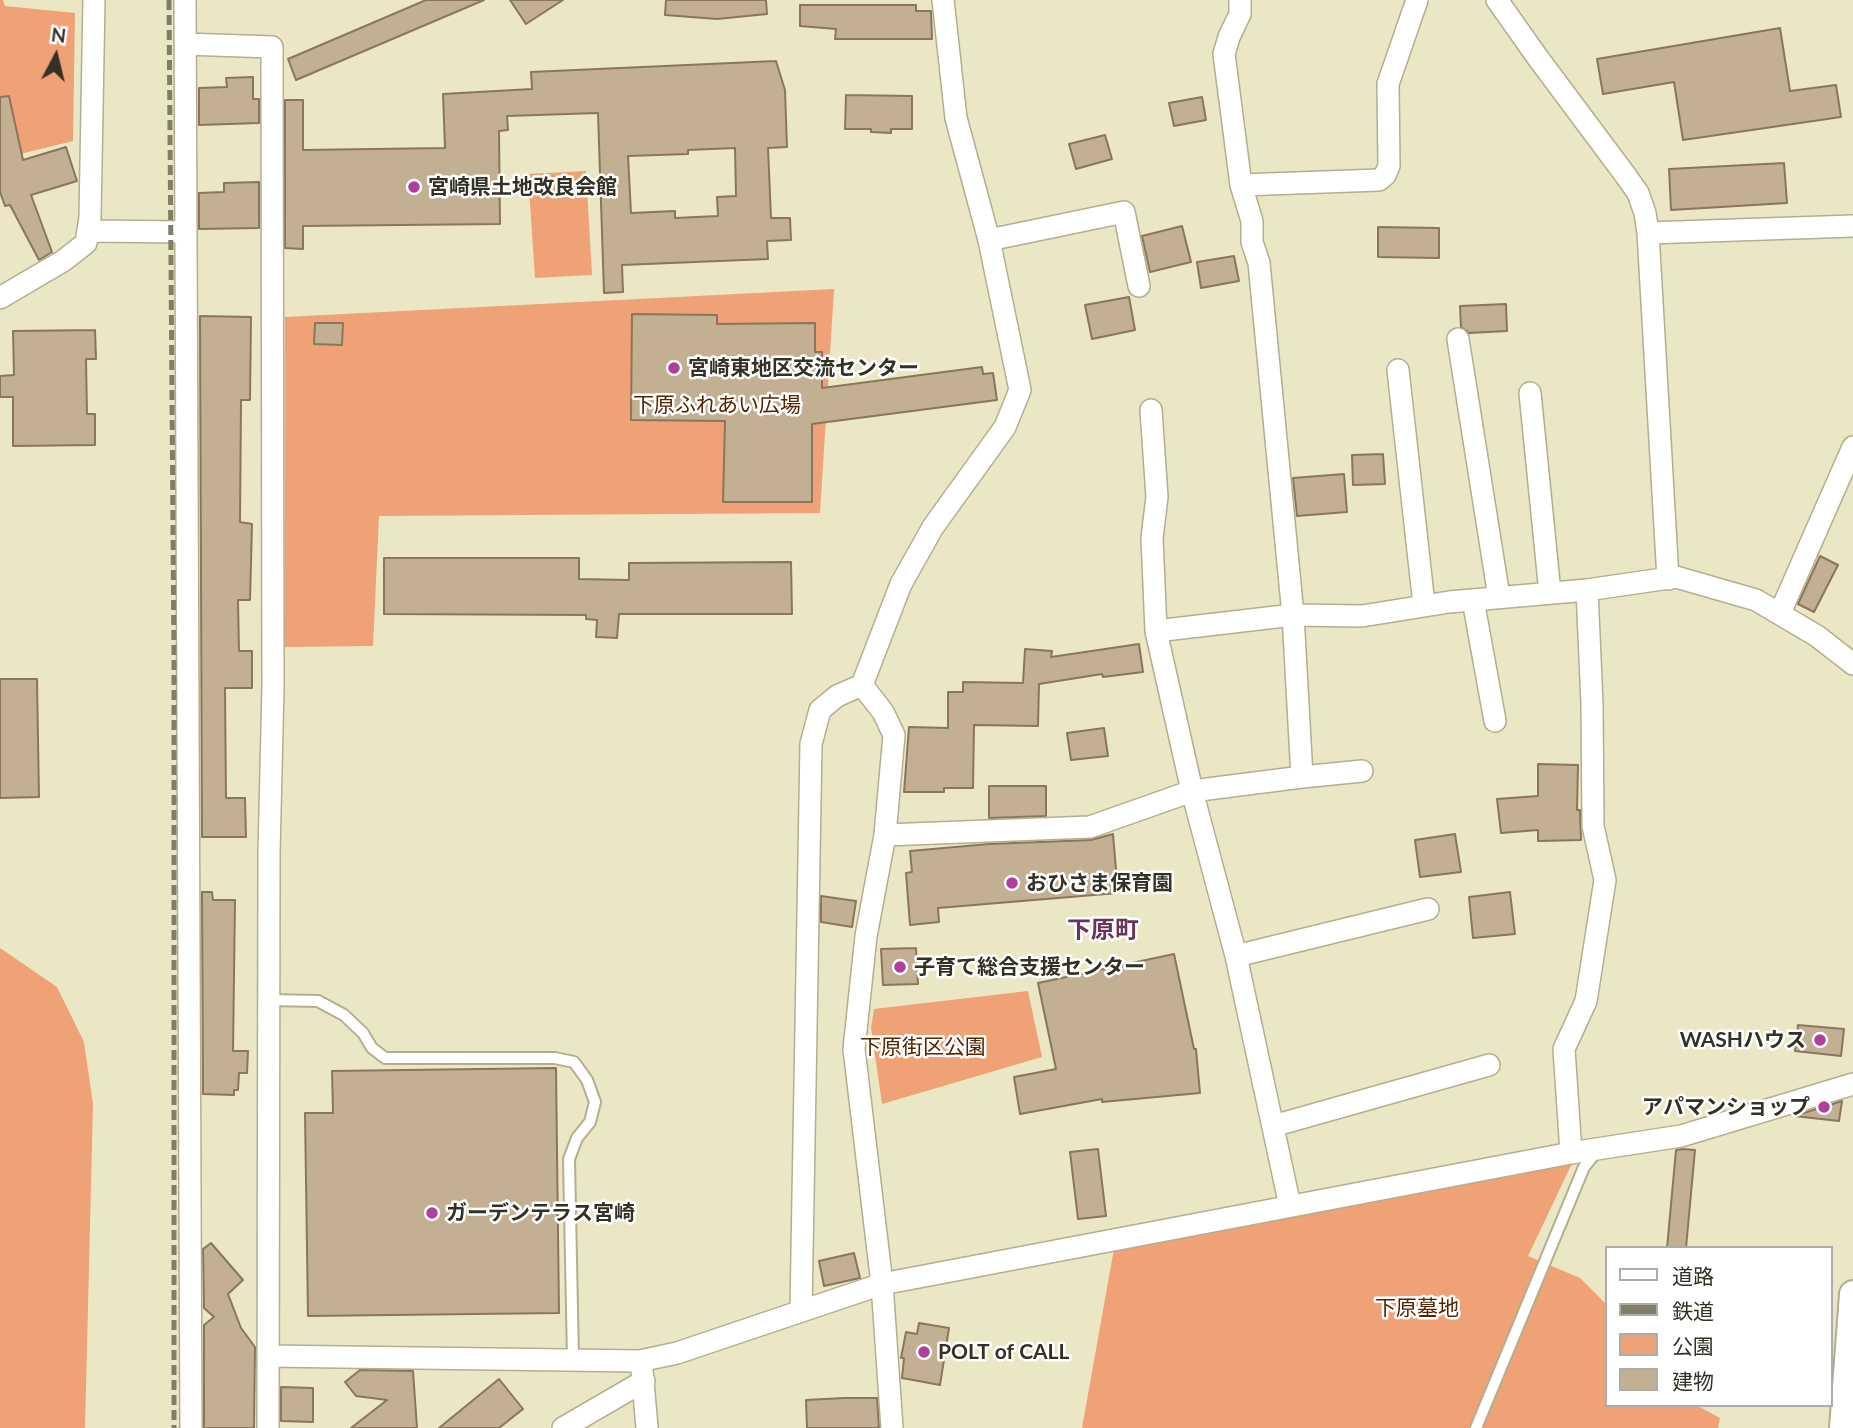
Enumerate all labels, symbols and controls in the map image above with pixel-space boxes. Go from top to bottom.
north arrow [21,21,91,91]
text: N [50,22,67,47]
place label: 宮崎県土地改良会館 [428,174,617,200]
marker: 宮崎県土地改良会館 [406,179,422,195]
place label: 宮崎東地区交流センター [688,355,919,381]
marker: 宮崎東地区交流センター [666,360,682,376]
park label: 下原ふれあい広場 [633,392,801,418]
place label: おひさま保育園 [1026,870,1173,896]
marker: おひさま保育園 [1004,875,1020,891]
district label: 下原町 [1067,916,1139,944]
place label: 子育て総合支援センター [914,954,1145,980]
marker: 子育て総合支援センター [892,959,908,975]
place label: WASHハウス [1680,1027,1806,1053]
marker: WASHハウス [1812,1032,1828,1048]
park label: 下原街区公園 [860,1034,986,1060]
place label: アパマンショップ [1642,1094,1810,1120]
marker: アパマンショップ [1816,1099,1832,1115]
place label: ガーデンテラス宮崎 [446,1200,635,1226]
marker: ガーデンテラス宮崎 [424,1205,440,1221]
legend [1604,1246,1832,1407]
text: 道路 [1672,1263,1714,1288]
park label: 下原墓地 [1375,1295,1459,1321]
text: 鉄道 [1672,1298,1714,1323]
text: 公園 [1672,1333,1714,1358]
place label: POLT of CALL [938,1339,1069,1365]
marker: POLT of CALL [916,1344,932,1360]
text: 建物 [1672,1368,1714,1393]

